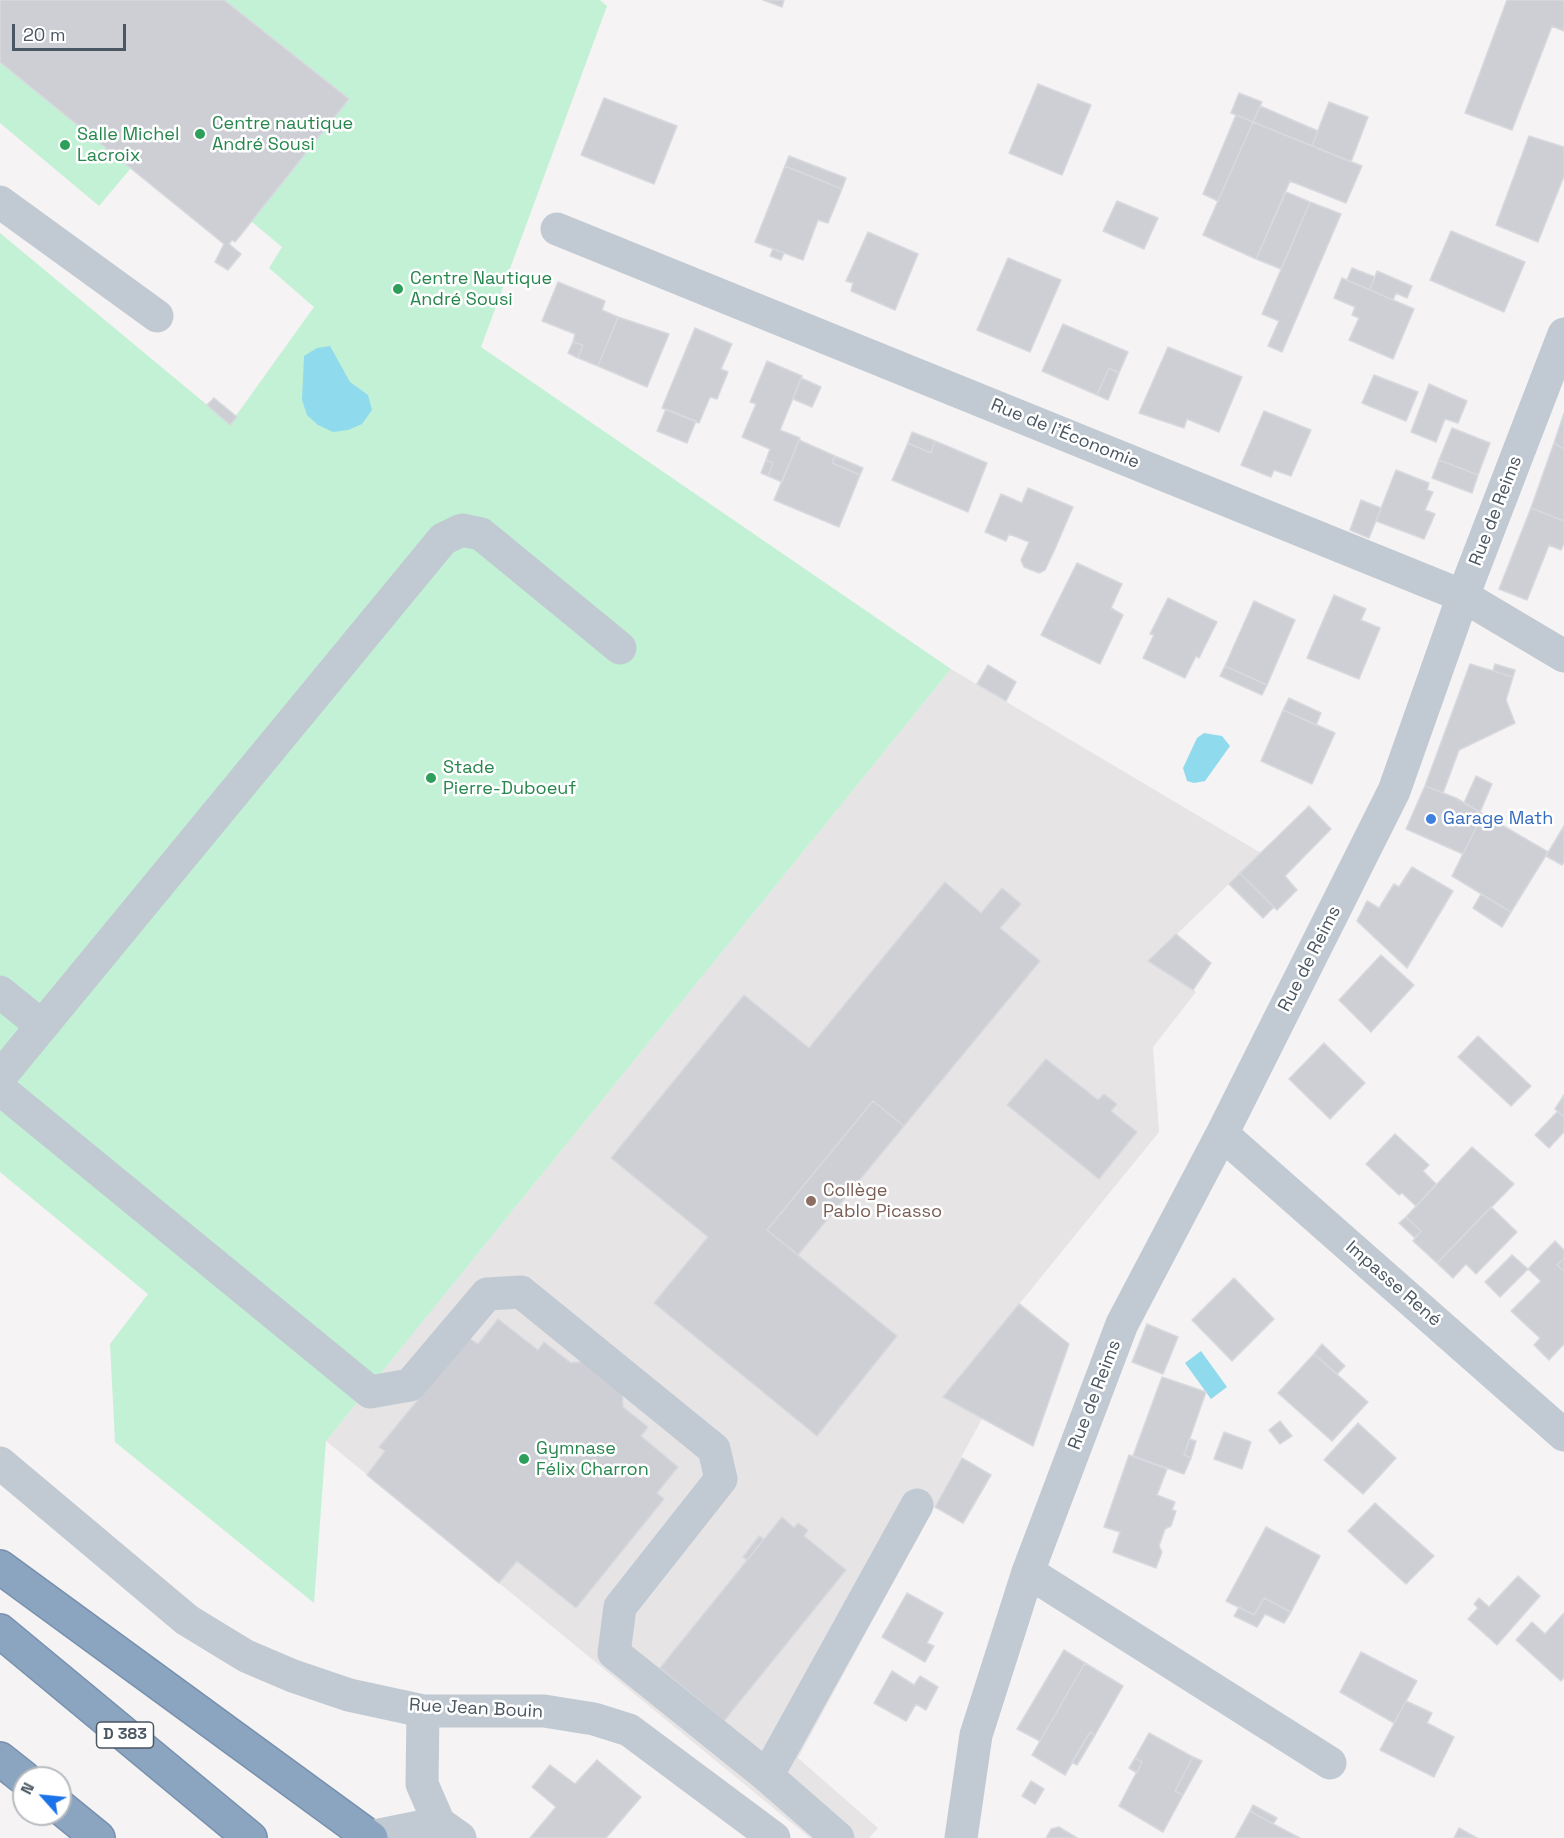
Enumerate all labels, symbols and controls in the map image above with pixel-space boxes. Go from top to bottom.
scale bar [15,12,129,50]
text: 20 m [23,23,66,46]
place label: Centre nautique André Sousi [212,113,353,156]
place label: Salle Michel Lacroix [77,124,179,166]
marker: Centre nautique André Sousi [193,127,207,141]
marker: Salle Michel Lacroix [58,138,72,152]
place label: Centre Nautique André Sousi [410,268,552,310]
marker: Centre Nautique André Sousi [391,282,405,296]
street label: Rue de l'Économie [988,394,1142,474]
street label: Rue de Reims [1465,453,1527,569]
place label: Stade Pierre-Duboeuf [443,757,576,800]
marker: Stade Pierre-Duboeuf [424,771,438,785]
place label: Garage Math [1443,808,1553,830]
marker: Garage Math [1424,812,1438,826]
street label: Rue de Reims [1274,902,1346,1016]
place label: Collège Pablo Picasso [823,1180,942,1222]
marker: Collège Pablo Picasso [804,1194,818,1208]
street label: Impasse René [1341,1237,1445,1331]
street label: Rue de Reims [1064,1337,1126,1453]
place label: Gymnase Félix Charron [536,1438,649,1480]
marker: Gymnase Félix Charron [517,1452,531,1466]
street label: Rue Jean Bouin [409,1695,543,1723]
road number: D 383 [96,1722,154,1748]
north arrow [12,1766,72,1826]
text: N [16,1779,39,1798]

